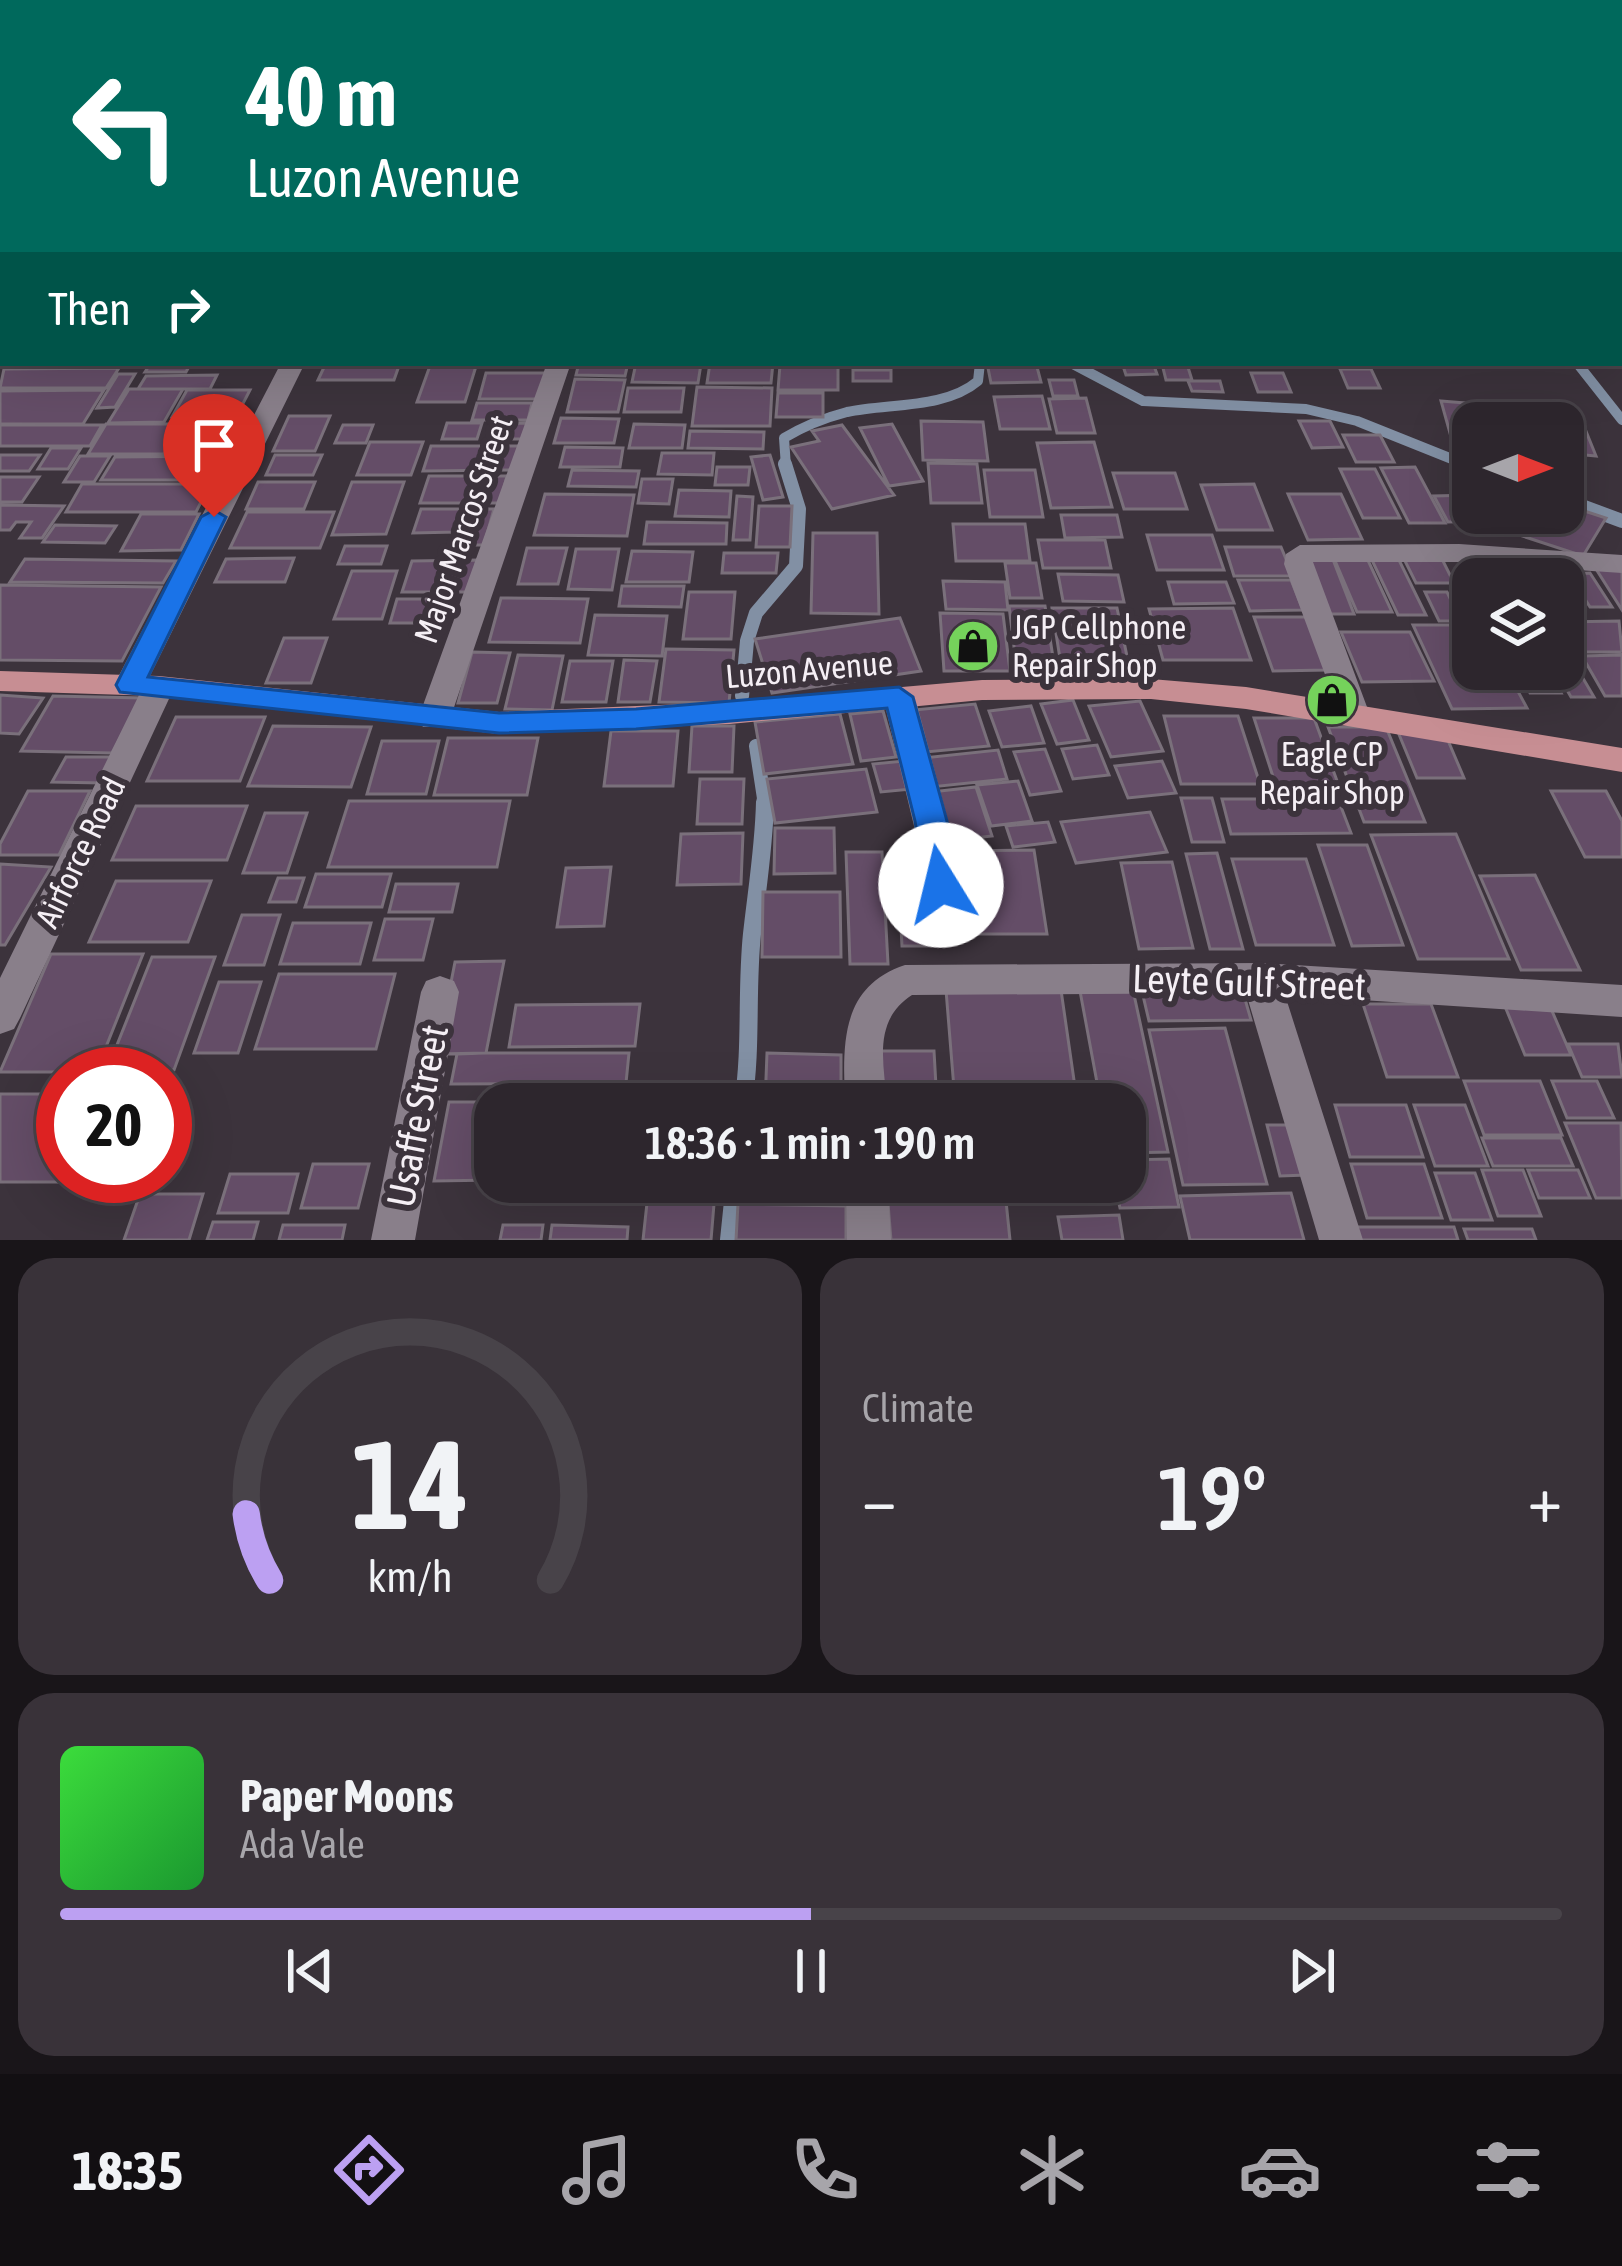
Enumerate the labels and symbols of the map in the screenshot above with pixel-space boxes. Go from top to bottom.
pin [163,394,265,517]
north arrow [1452,402,1584,534]
street label: Major Marcos Street [406,410,520,648]
place label: JGP Cellphone Repair Shop [1012,608,1186,684]
shop icon: JGP Cellphone Repair Shop [945,618,1001,674]
street label: Luzon Avenue [724,643,894,695]
shop icon: Eagle CP Repair Shop [1304,672,1360,728]
place label: Eagle CP Repair Shop [1259,735,1405,811]
street label: Airforce Road [27,771,133,933]
position arrow [878,822,1004,948]
street label: Leyte Gulf Street [1131,956,1367,1008]
street label: Usaffe Street [378,1021,456,1211]
speed limit sign: 20 [36,1047,192,1203]

